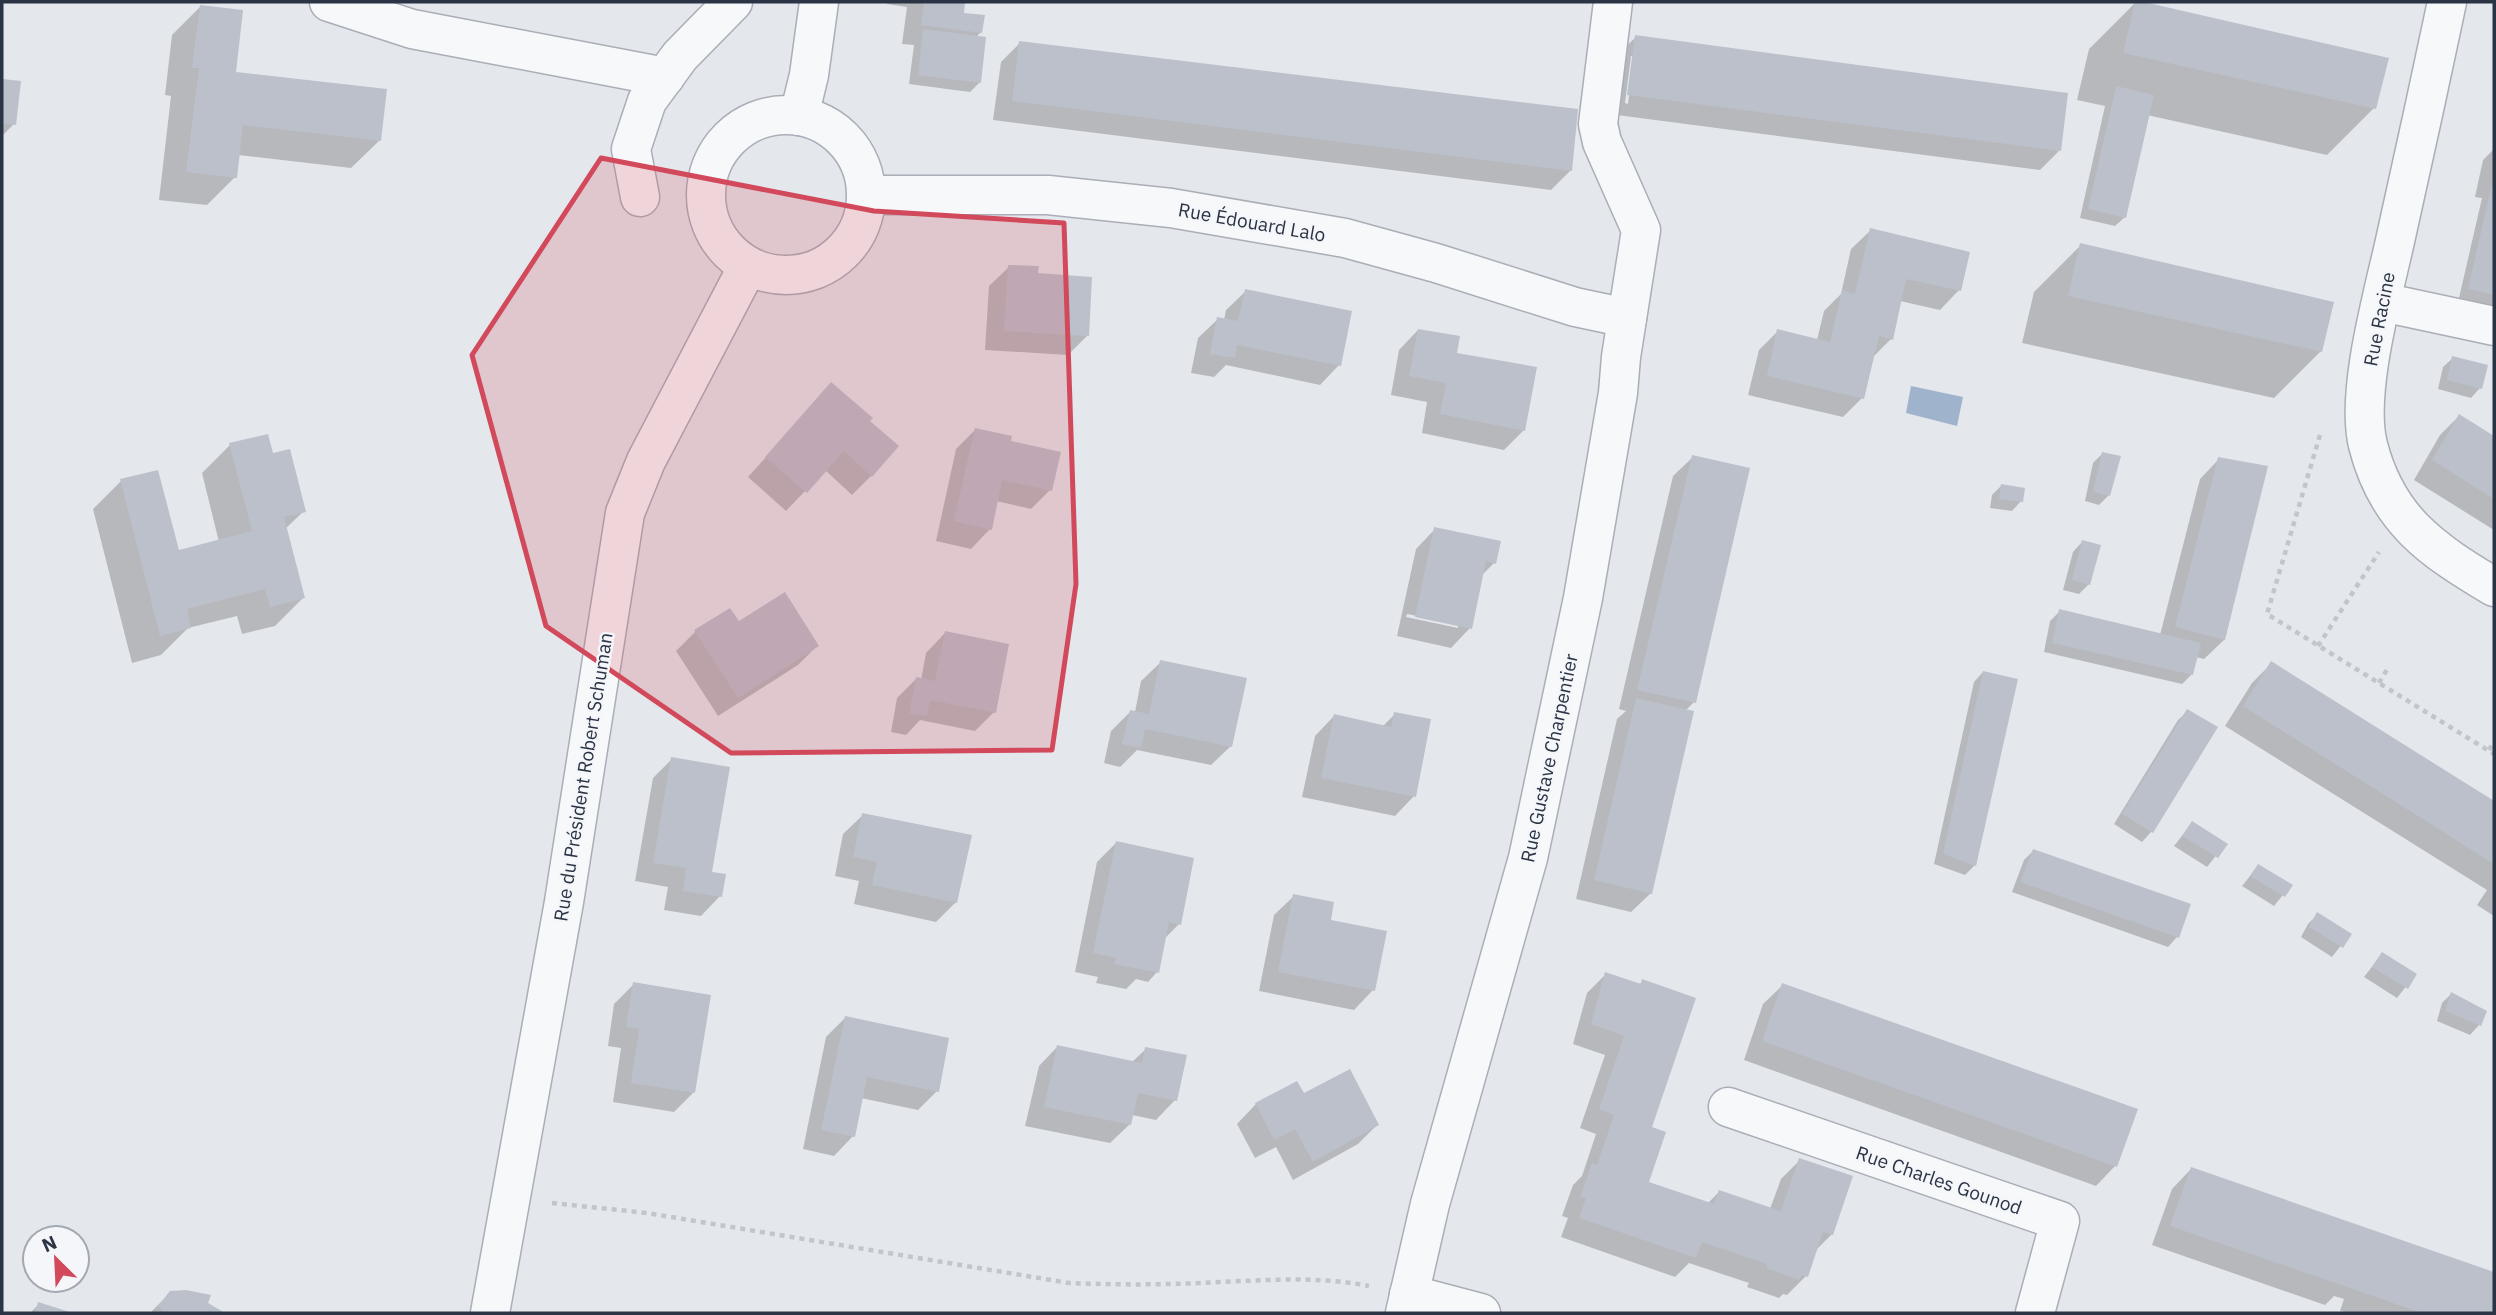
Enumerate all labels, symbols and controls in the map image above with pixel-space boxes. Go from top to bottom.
street label: Rue Édouard Lalo [1176,197,1328,247]
street label: Rue Racine [2358,270,2400,368]
street label: Rue du Président Robert Schuman [548,631,618,923]
street label: Rue Gustave Charpentier [1515,652,1583,864]
street label: Rue Charles Gounod [1853,1140,2025,1220]
north arrow [21,1224,91,1294]
text: N [38,1230,60,1257]

